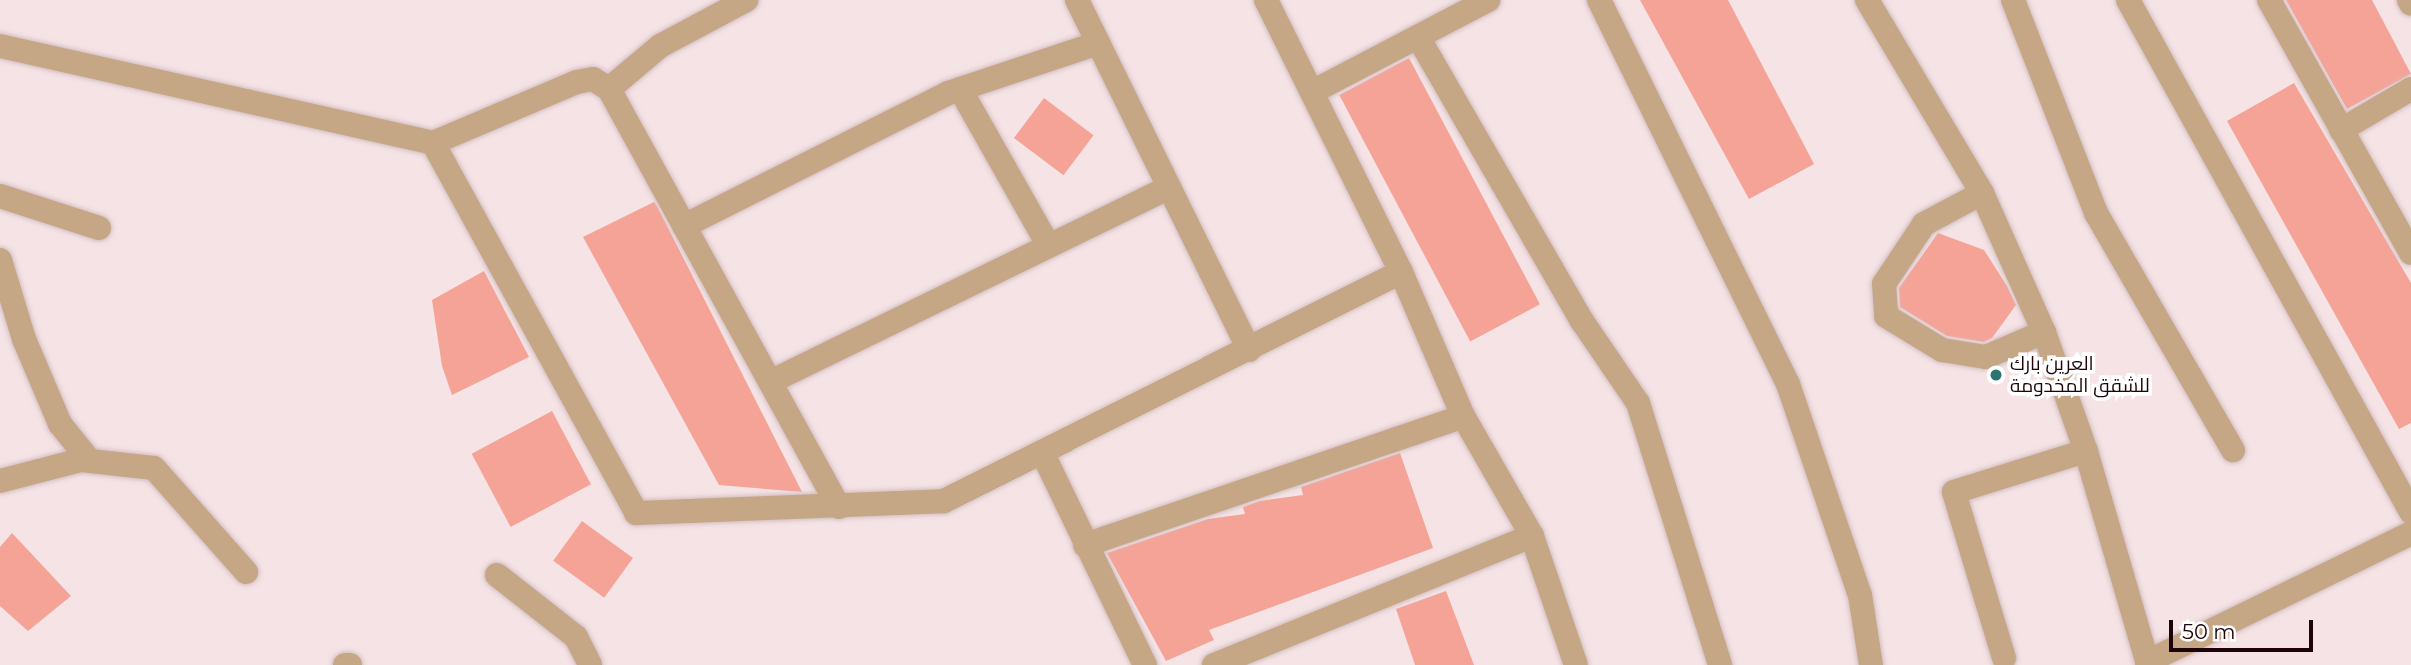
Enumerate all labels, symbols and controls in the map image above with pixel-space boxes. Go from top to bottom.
place label: العرين بارك للشقق المخدومة [2010,353,2150,397]
marker: العرين بارك للشقق المخدومة [1988,367,2004,383]
scale bar [2173,606,2316,650]
text: 50 m [2182,619,2236,644]

